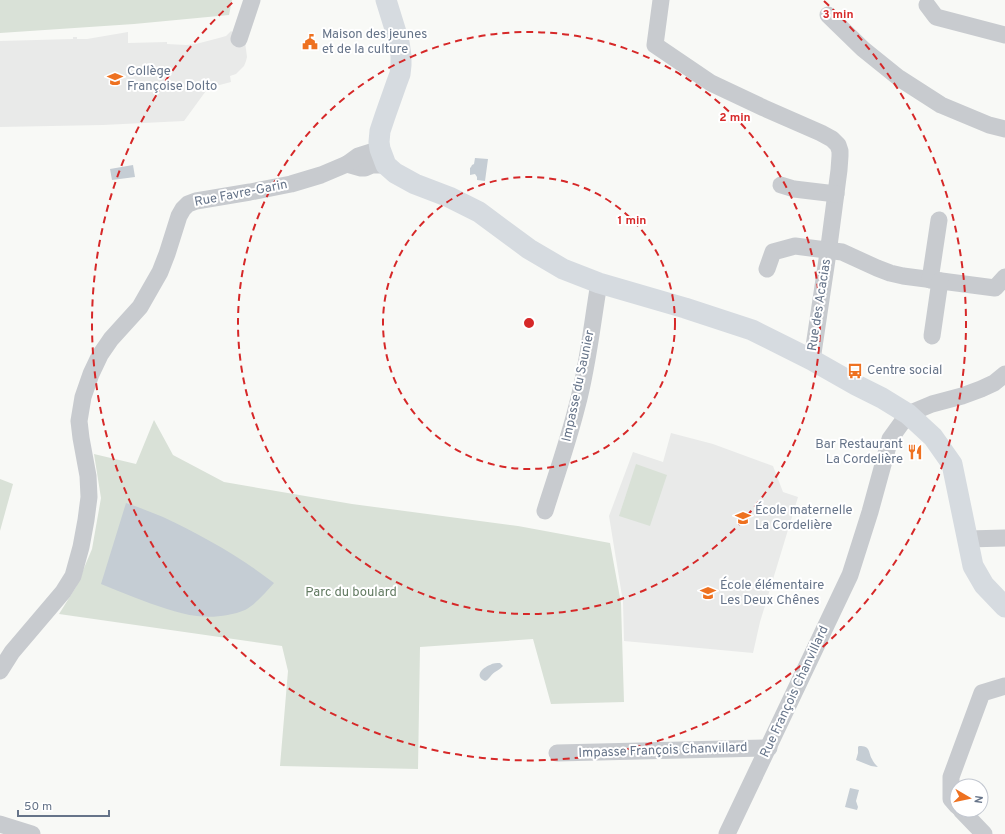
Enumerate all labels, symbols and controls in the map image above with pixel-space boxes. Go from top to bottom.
text: 3 min [822,7,854,23]
place label: Maison des jeunes et de la culture [322,27,427,58]
public building icon: Maison des jeunes et de la culture [301,33,319,51]
place label: Collège Françoise Dolto [127,64,217,95]
school or university icon: Collège Françoise Dolto [106,70,124,88]
text: 2 min [719,110,751,126]
street label: Rue Favre-Garin [193,177,289,211]
text: 1 min [618,213,646,229]
street label: Rue des Acacias [805,258,835,352]
centre of rings [522,316,536,330]
street label: Impasse du Saunier [559,329,599,443]
bus stop icon: Centre social [846,362,864,380]
place label: Centre social [867,363,942,379]
place label: Bar Restaurant La Cordelière [815,437,903,468]
restaurant icon: Bar Restaurant La Cordelière [906,443,924,461]
place label: École maternelle La Cordelière [755,501,853,534]
school or university icon: École maternelle La Cordelière [734,509,752,527]
place label: École élémentaire Les Deux Chênes [720,576,824,609]
school or university icon: École élémentaire Les Deux Chênes [699,584,717,602]
park label: Parc du boulard [305,585,397,601]
street label: Rue François Chanvillard [757,624,833,760]
street label: Impasse François Chanvillard [578,740,748,762]
north arrow [949,778,989,818]
scale bar [18,792,109,818]
text: N [970,794,985,804]
text: 50 m [24,799,52,815]

